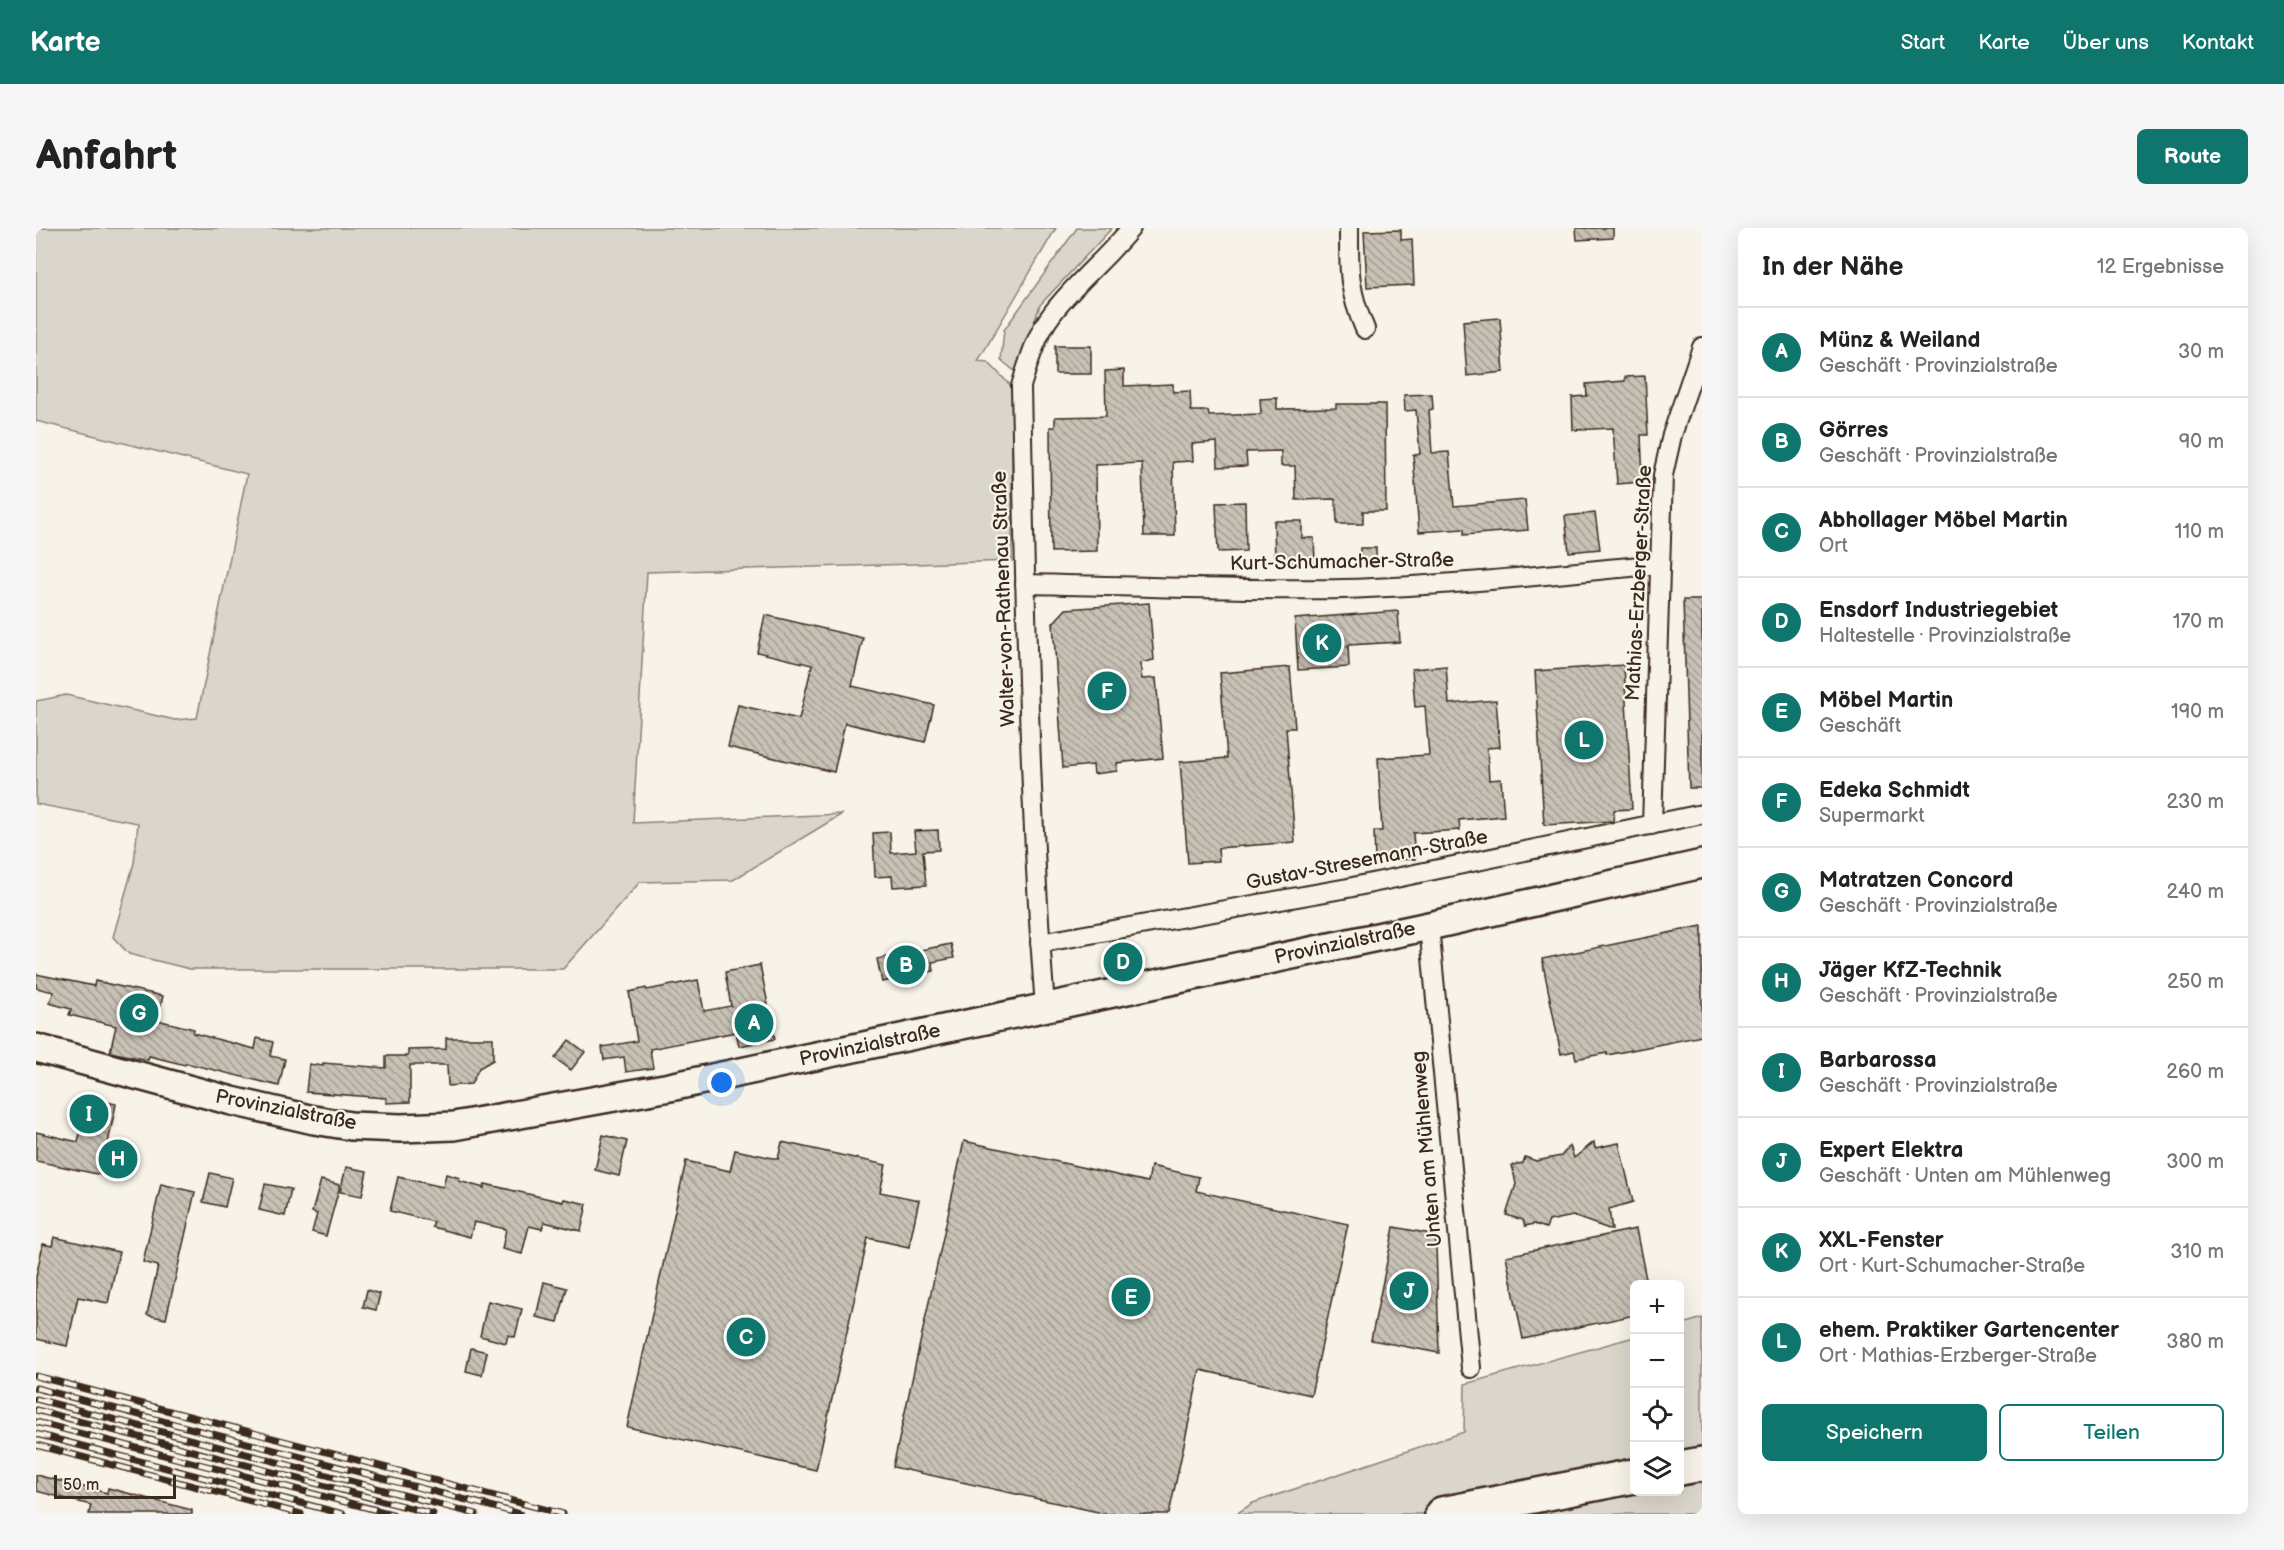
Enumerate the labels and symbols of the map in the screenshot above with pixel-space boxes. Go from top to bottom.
street label: Mathias-Erzberger-Straße [1621,464,1657,701]
street label: Walter-von-Rathenau Straße [988,470,1020,727]
street label: Kurt-Schumacher-Straße [1230,548,1454,576]
pin: K [1302,620,1342,666]
pin: F [1088,668,1126,714]
pin: L [1564,718,1604,762]
street label: Gustav-Stresemann-Straße [1244,825,1490,895]
street label: Provinzialstraße [1272,916,1418,970]
pin: D [1104,940,1142,984]
pin: B [886,942,926,988]
pin: G [120,990,158,1036]
pin: A [734,1000,774,1046]
street label: Provinzialstraße [797,1018,943,1072]
street label: Unten am Mühlenweg [1406,1050,1448,1248]
your location [707,1068,736,1097]
street label: Provinzialstraße [213,1085,359,1135]
pin: I [70,1092,108,1136]
pin: H [98,1136,137,1182]
pin: J [1390,1268,1428,1314]
pin: E [1112,1274,1150,1320]
pin: C [726,1314,766,1360]
scale bar [54,1472,176,1500]

